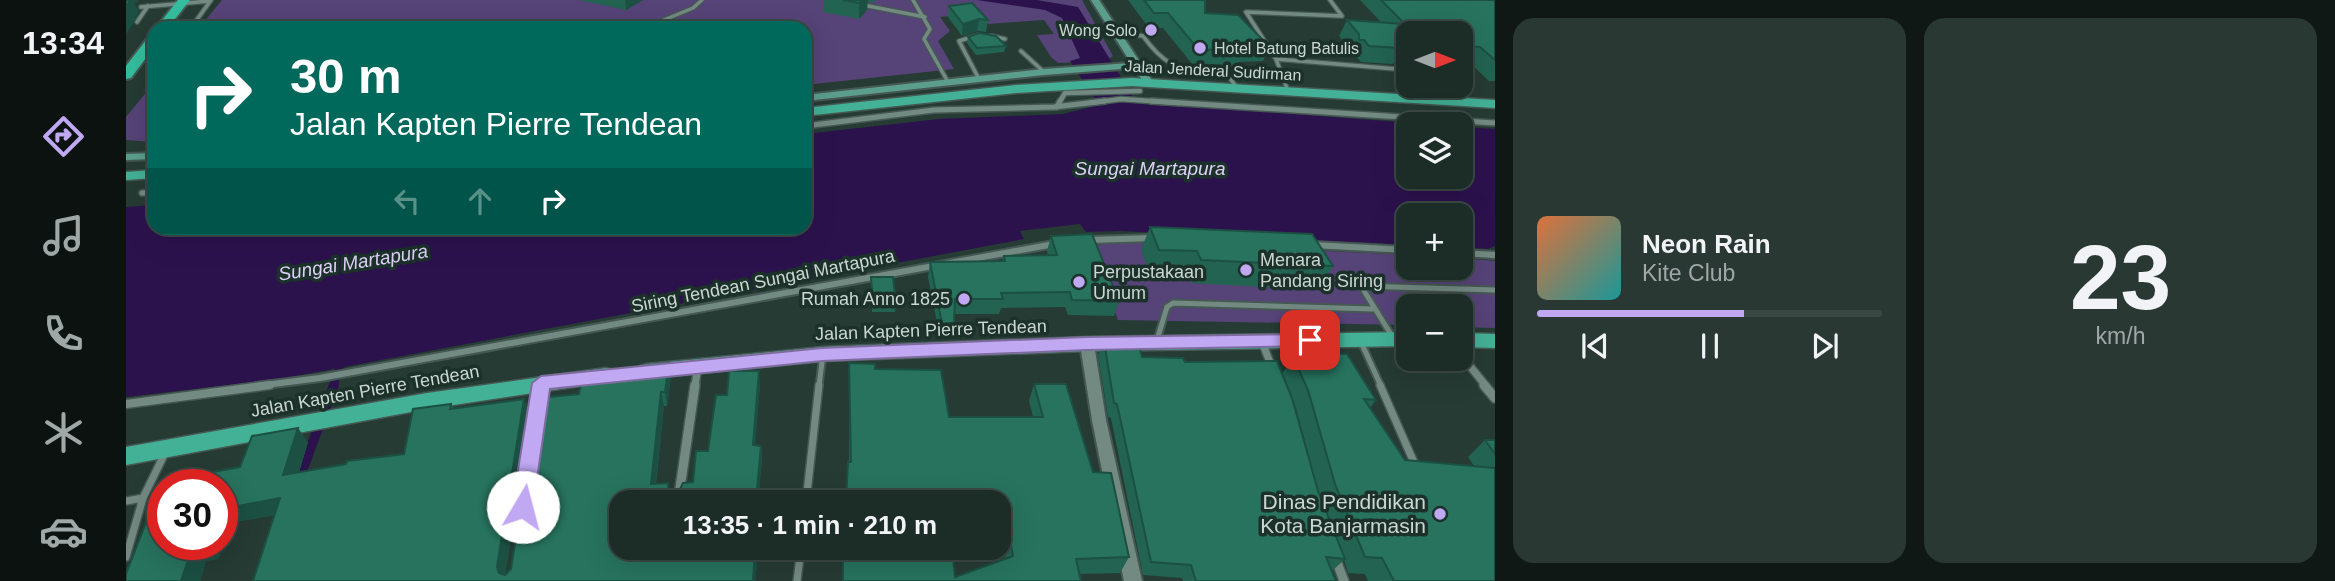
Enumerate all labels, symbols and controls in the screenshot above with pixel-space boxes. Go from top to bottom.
north arrow [1396,21,1474,98]
map controls [1396,21,1473,371]
place label: Wong Solo [1059,22,1137,39]
marker: Wong Solo [1143,22,1159,38]
text: 13:34 [22,25,104,61]
marker: Hotel Batung Batulis [1192,40,1208,56]
place label: Hotel Batung Batulis [1214,40,1359,57]
icon: right [175,49,266,140]
text: 30 m [290,49,402,103]
street label: Jalan Jenderal Sudirman [1124,57,1302,84]
text: Jalan Kapten Pierre Tendean [290,106,702,142]
icon: directions [39,112,88,161]
button: layers [1396,112,1473,189]
water label: Sungai Martapura [1074,158,1226,179]
icon: left [388,182,426,220]
icon: ahead [461,182,499,220]
icon: right [534,182,572,220]
button: + [1396,203,1473,280]
icon: music [39,211,88,260]
text: 23 [2070,227,2171,328]
text: Neon Rain [1642,229,1771,259]
water label: Sungai Martapura [277,240,429,285]
street label: Siring Tendean Sungai Martapura [630,245,897,316]
place label: Menara Pandang Siring [1260,250,1383,291]
text: Kite Club [1642,260,1735,286]
place label: Perpustakaan Umum [1093,262,1204,303]
marker: Menara Pandang Siring [1238,262,1254,278]
marker: Perpustakaan Umum [1071,274,1087,290]
place label: Rumah Anno 1825 [801,289,950,309]
marker: Rumah Anno 1825 [956,291,972,307]
button: − [1396,294,1473,371]
icon: phone [39,309,88,358]
pin [1280,310,1340,370]
street label: Jalan Kapten Pierre Tendean [815,316,1047,344]
icon: arrive [1291,321,1329,359]
text: km/h [2096,323,2145,349]
icon: previous [1576,327,1614,365]
icon: pause [1691,327,1729,365]
icon: next [1806,327,1844,365]
street label: Jalan Kapten Pierre Tendean [249,361,481,421]
icon: climate [39,408,88,457]
speed limit sign: 30 [147,469,238,560]
position arrow [486,470,560,544]
place label: Dinas Pendidikan Kota Banjarmasin [1260,490,1426,537]
marker: Dinas Pendidikan Kota Banjarmasin [1432,506,1448,522]
icon: car [39,507,88,556]
text: 13:35 · 1 min · 210 m [683,510,937,540]

